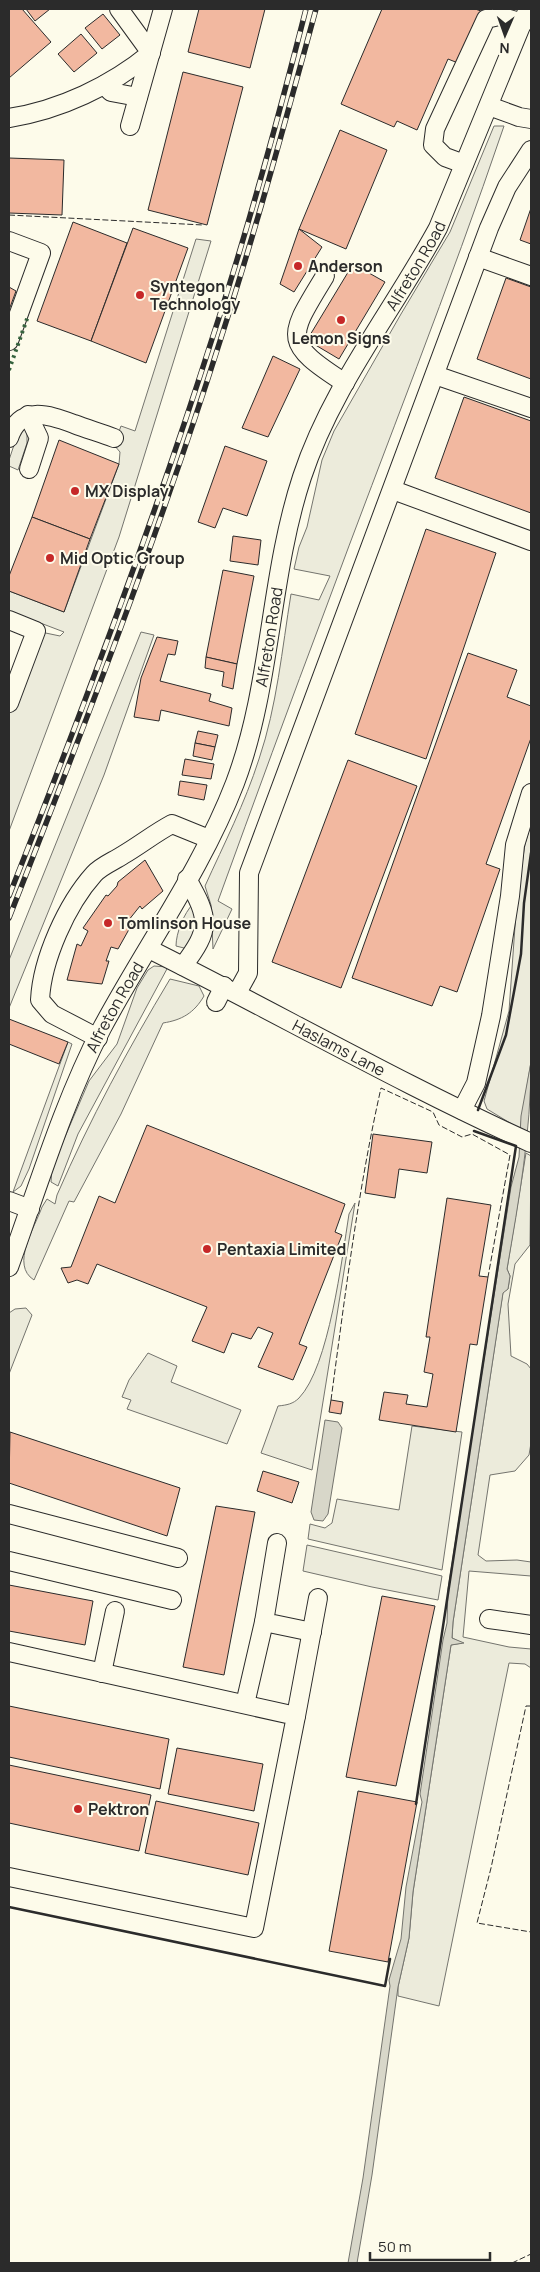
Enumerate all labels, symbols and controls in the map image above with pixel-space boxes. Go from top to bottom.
north arrow [480,10,530,60]
text: N [499,39,510,58]
street label: Alfreton Road [380,218,451,315]
place label: Anderson [308,255,383,277]
marker: Anderson [292,260,304,272]
place label: Syntegon Technology [150,275,240,315]
marker: Syntegon Technology [134,289,146,301]
marker: Lemon Signs [335,314,347,326]
place label: Lemon Signs [292,327,391,349]
place label: MX Display [85,480,169,502]
marker: MX Display [69,485,81,497]
place label: Mid Optic Group [60,547,185,569]
marker: Mid Optic Group [44,552,56,564]
street label: Alfreton Road [250,585,288,689]
place label: Tomlinson House [118,912,252,934]
marker: Tomlinson House [102,917,114,929]
street label: Alfreton Road [81,958,149,1056]
street label: Haslams Lane [289,1014,389,1081]
place label: Pentaxia Limited [217,1238,346,1260]
marker: Pentaxia Limited [201,1243,213,1255]
place label: Pektron [88,1798,149,1820]
marker: Pektron [72,1803,84,1815]
scale bar [370,2230,490,2262]
text: 50 m [378,2236,412,2257]

